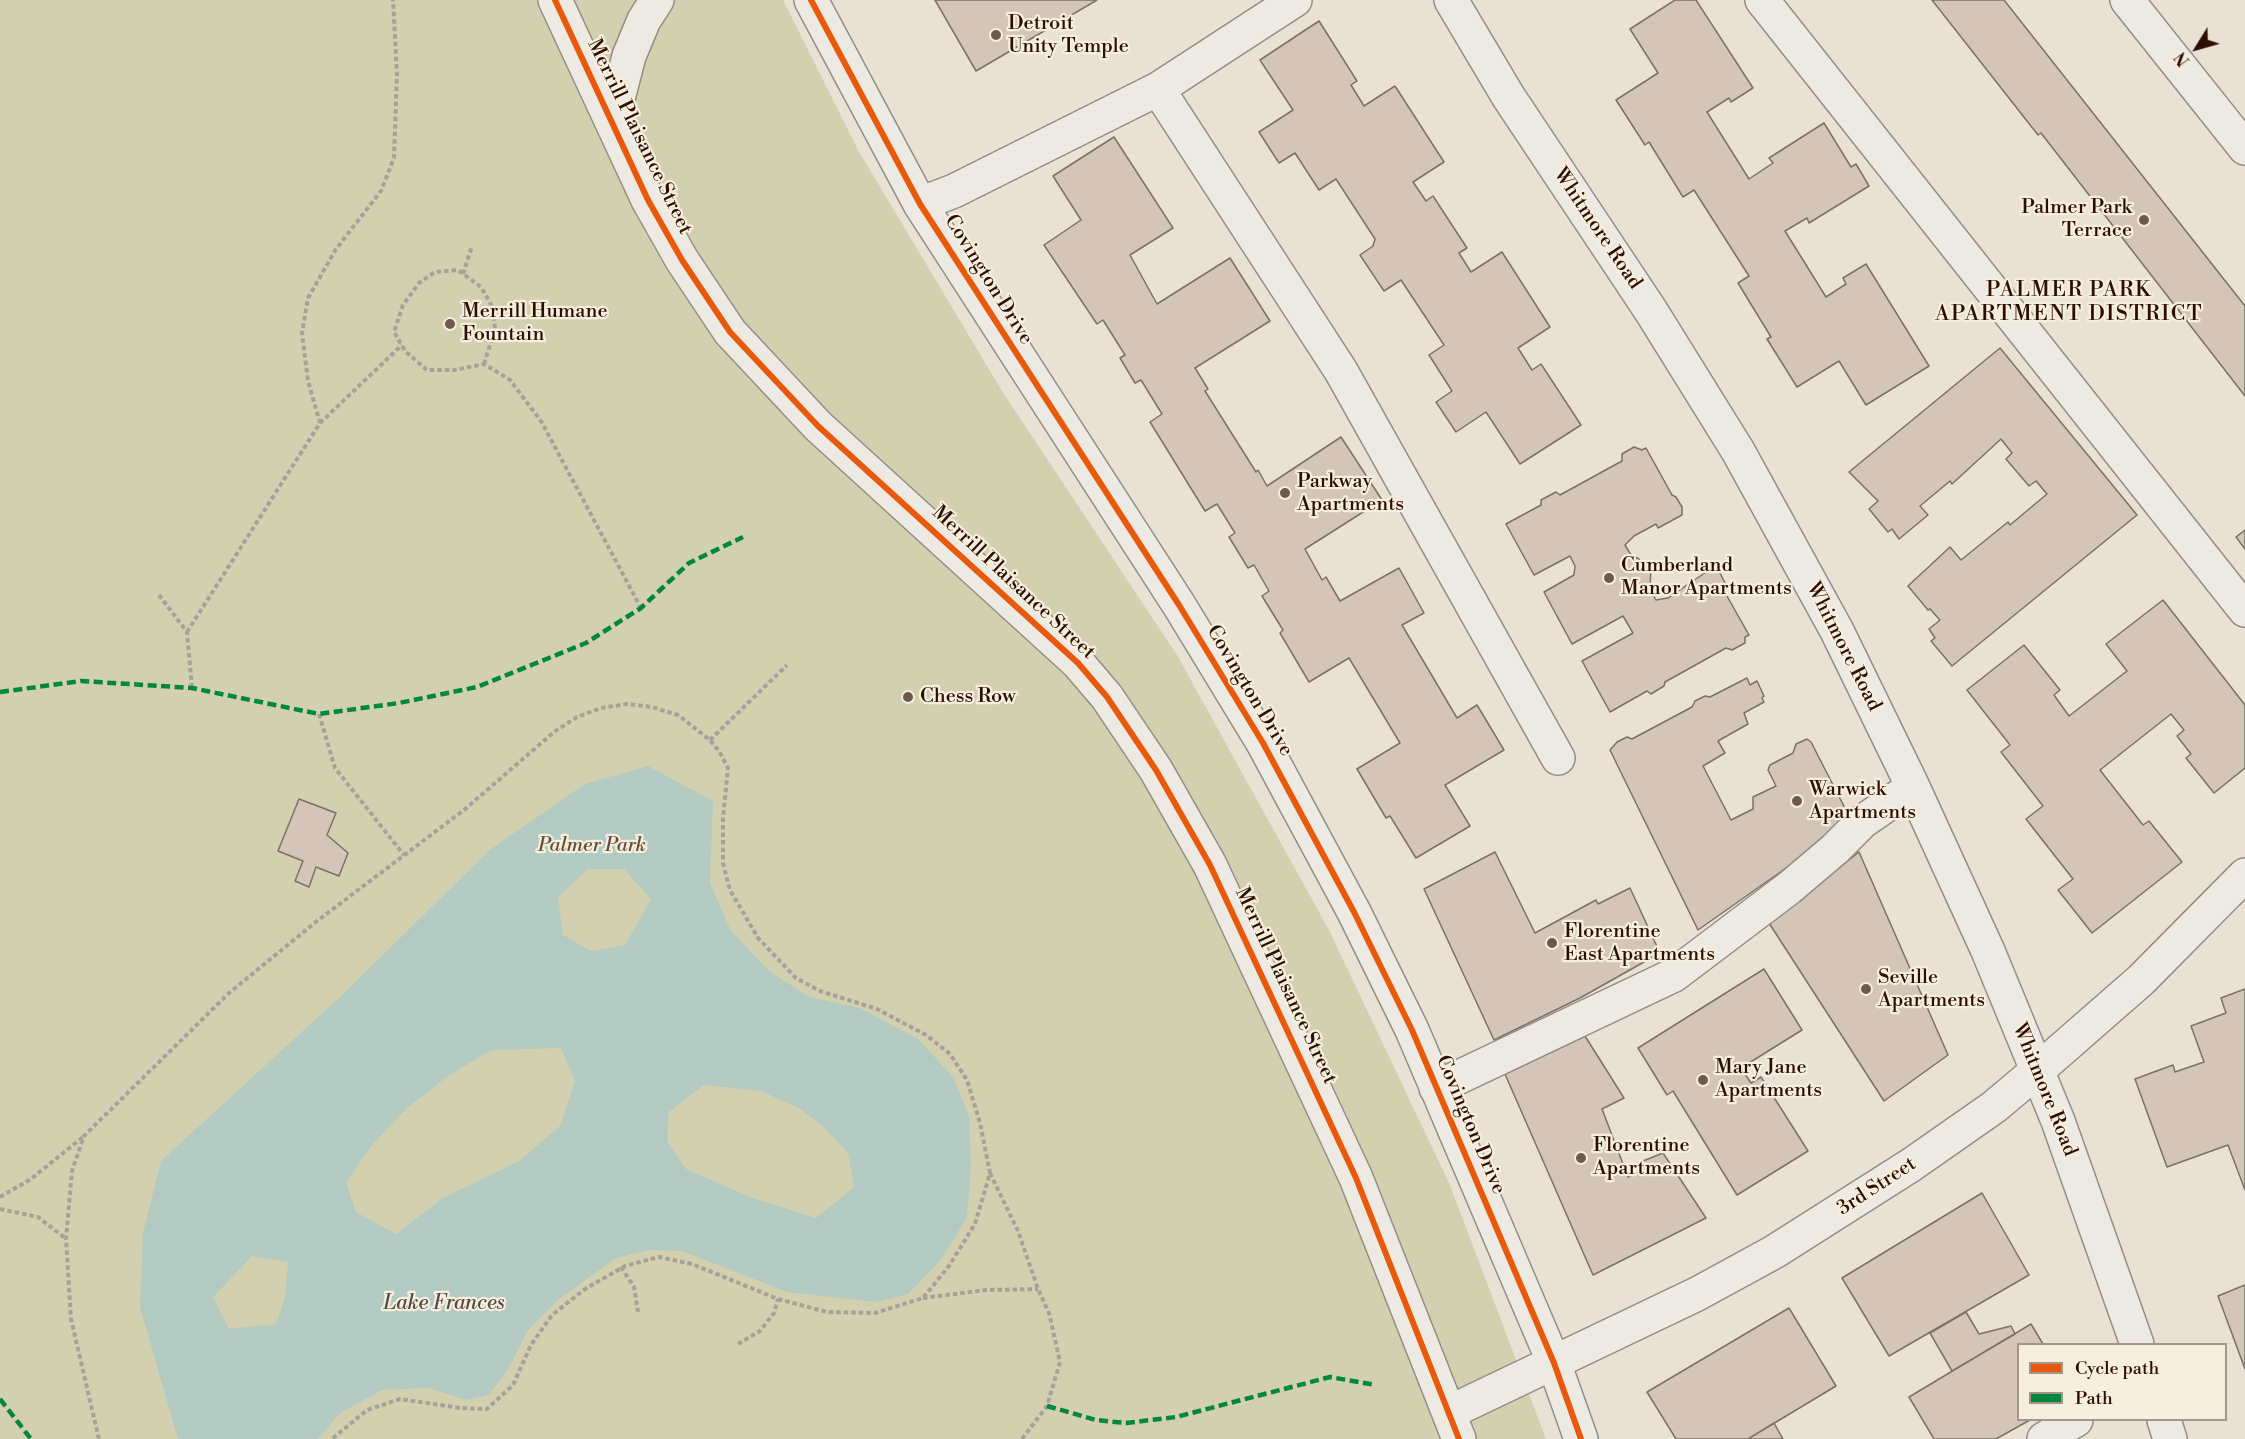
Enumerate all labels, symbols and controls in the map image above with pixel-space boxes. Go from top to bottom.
place label: Detroit Unity Temple [1008,12,1129,59]
north arrow [2167,18,2227,78]
marker: Detroit Unity Temple [989,28,1003,42]
street label: Merrill Plaisance Street [581,35,697,239]
text: N [2171,48,2194,70]
street label: Whitmore Road [1548,164,1646,294]
place label: Palmer Park Terrace [2021,196,2132,243]
street label: Covington Drive [938,211,1038,349]
marker: Palmer Park Terrace [2137,213,2151,227]
district label: PALMER PARK APARTMENT DISTRICT [1935,278,2203,328]
place label: Merrill Humane Fountain [462,300,607,347]
marker: Merrill Humane Fountain [443,317,457,331]
place label: Parkway Apartments [1297,470,1404,517]
marker: Parkway Apartments [1278,486,1292,500]
street label: Merrill Plaisance Street [926,501,1100,665]
place label: Cumberland Manor Apartments [1621,554,1792,601]
marker: Cumberland Manor Apartments [1602,571,1616,585]
street label: Whitmore Road [1800,579,1886,715]
street label: Covington Drive [1200,621,1298,761]
place label: Chess Row [920,685,1016,709]
marker: Chess Row [901,690,915,704]
place label: Warwick Apartments [1809,778,1916,825]
marker: Warwick Apartments [1790,794,1804,808]
park label: Palmer Park [538,834,646,858]
street label: Merrill Plaisance Street [1229,884,1341,1088]
place label: Florentine East Apartments [1564,920,1715,967]
marker: Florentine East Apartments [1545,936,1559,950]
place label: Seville Apartments [1878,966,1985,1013]
marker: Seville Apartments [1859,982,1873,996]
street label: Whitmore Road [2006,1020,2082,1160]
street label: Covington Drive [1430,1052,1510,1198]
place label: Mary Jane Apartments [1715,1056,1822,1103]
marker: Mary Jane Apartments [1696,1073,1710,1087]
place label: Florentine Apartments [1593,1134,1700,1181]
marker: Florentine Apartments [1574,1151,1588,1165]
street label: 3rd Street [1833,1153,1921,1221]
water label: Lake Frances [383,1291,505,1317]
legend [2017,1343,2227,1421]
text: Cycle path [2075,1357,2159,1380]
text: Path [2075,1387,2113,1410]

